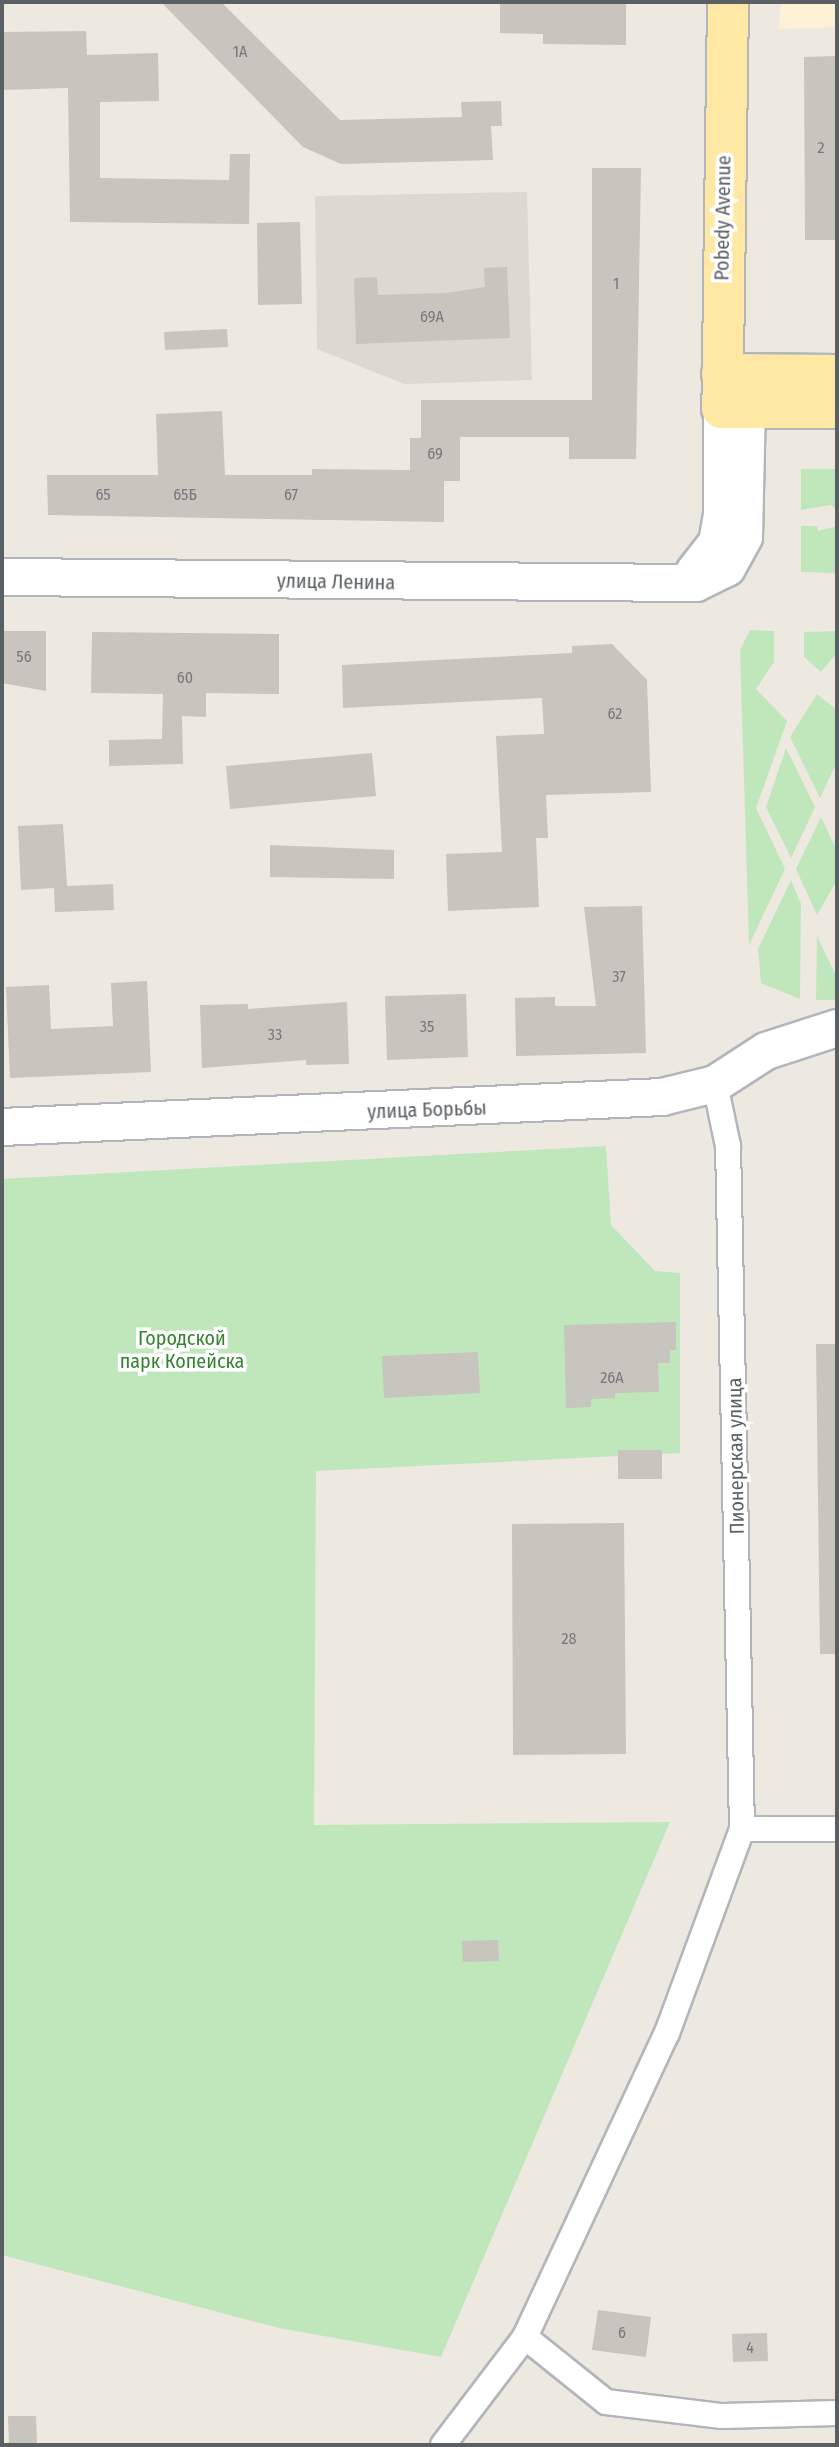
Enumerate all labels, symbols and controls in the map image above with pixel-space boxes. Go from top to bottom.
house number: 1А [233,42,247,62]
house number: 2 [817,138,825,158]
street label: Pobedy Avenue [710,155,736,281]
house number: 1 [613,274,619,294]
house number: 69А [420,307,444,327]
house number: 69 [427,444,443,464]
house number: 65 [95,485,111,505]
house number: 65Б [173,485,197,505]
house number: 67 [284,485,298,505]
street label: улица Ленина [277,569,395,595]
house number: 56 [16,647,32,667]
house number: 60 [177,668,193,688]
house number: 62 [608,704,622,724]
house number: 37 [612,967,626,987]
house number: 35 [420,1017,434,1037]
house number: 33 [268,1025,282,1045]
street label: улица Борьбы [367,1096,487,1124]
park label: Городской парк Копейска [120,1326,244,1373]
house number: 26А [600,1368,624,1388]
street label: Пионерская улица [723,1377,749,1535]
house number: 28 [561,1629,577,1649]
house number: 6 [618,2323,626,2343]
house number: 4 [746,2338,754,2358]

